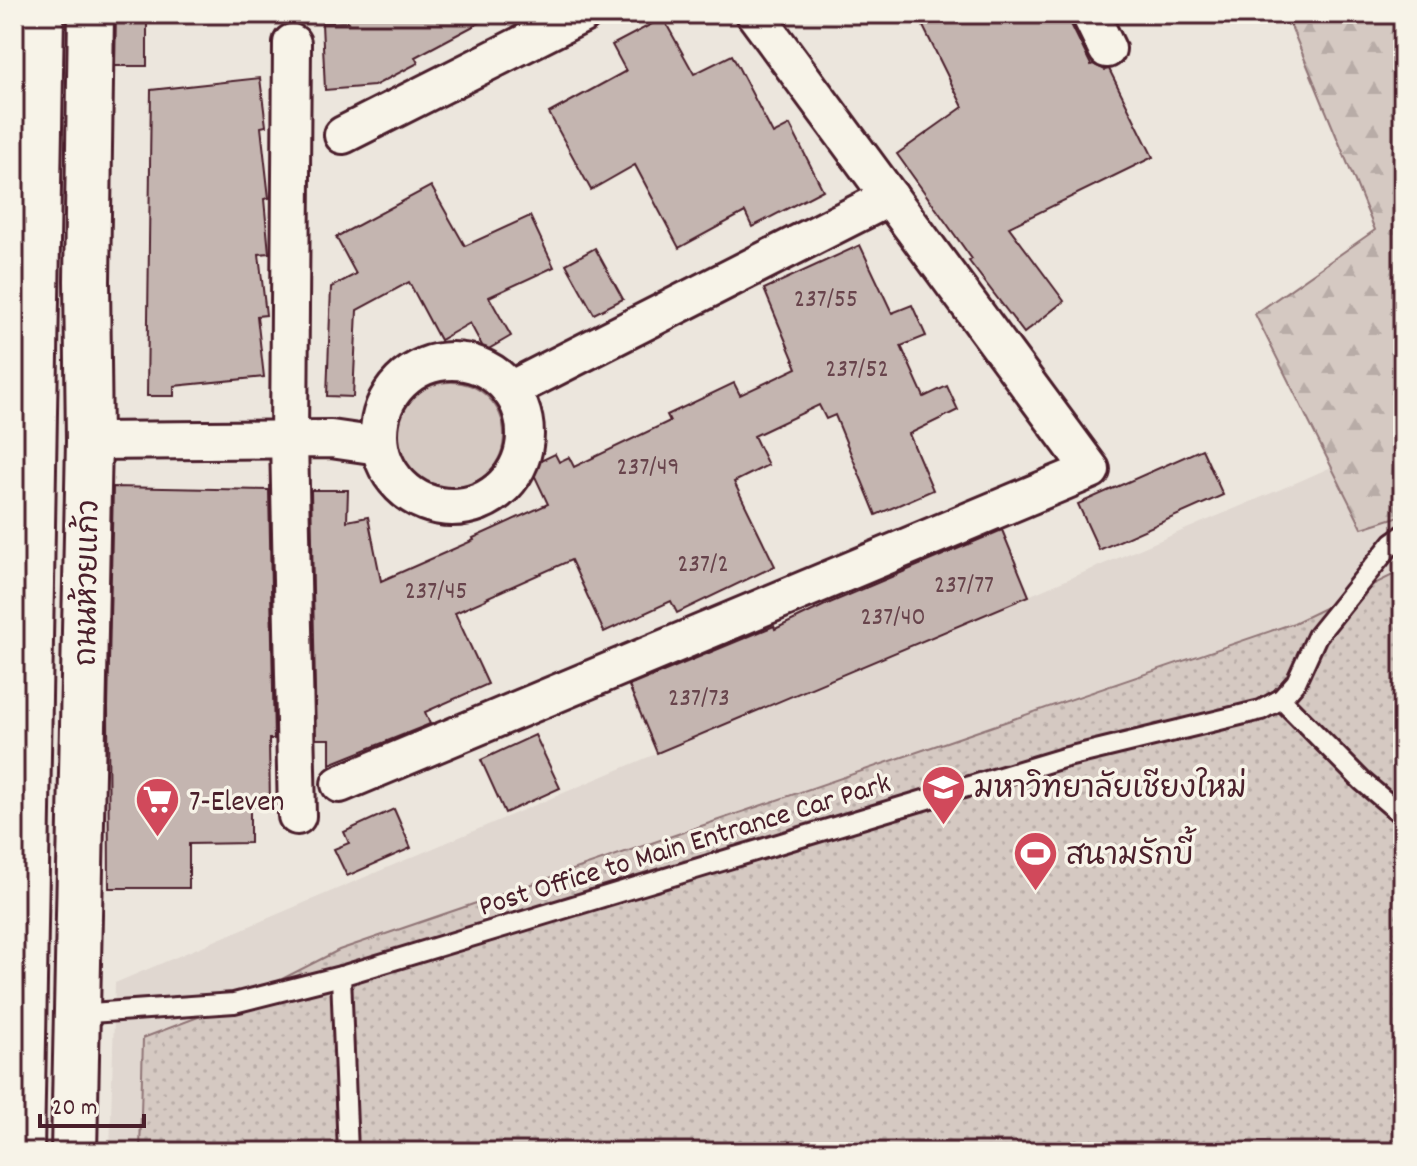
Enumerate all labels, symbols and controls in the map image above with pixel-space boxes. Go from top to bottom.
house number: 237/55 [794,282,858,319]
house number: 237/52 [825,352,889,389]
house number: 237/49 [617,450,679,487]
street label: ถนนห้วยแก้ว [66,500,113,667]
house number: 237/2 [677,547,729,584]
house number: 237/77 [934,568,994,605]
house number: 237/45 [404,574,468,611]
house number: 237/40 [860,600,926,637]
house number: 237/73 [668,681,730,718]
school or university icon: มหาวิทยาลัยเชียงใหม่ [919,763,967,826]
street label: Post Office to Main Entrance Car Park [474,764,897,931]
place label: มหาวิทยาลัยเชียงใหม่ [974,767,1246,813]
supermarket icon: 7-Eleven [134,776,182,839]
place label: 7-Eleven [189,783,284,826]
place label: สนามรักบี้ [1066,826,1197,880]
sports icon: สนามรักบี้ [1011,830,1059,893]
scale bar [40,1078,144,1128]
text: 20 m [52,1092,98,1126]

